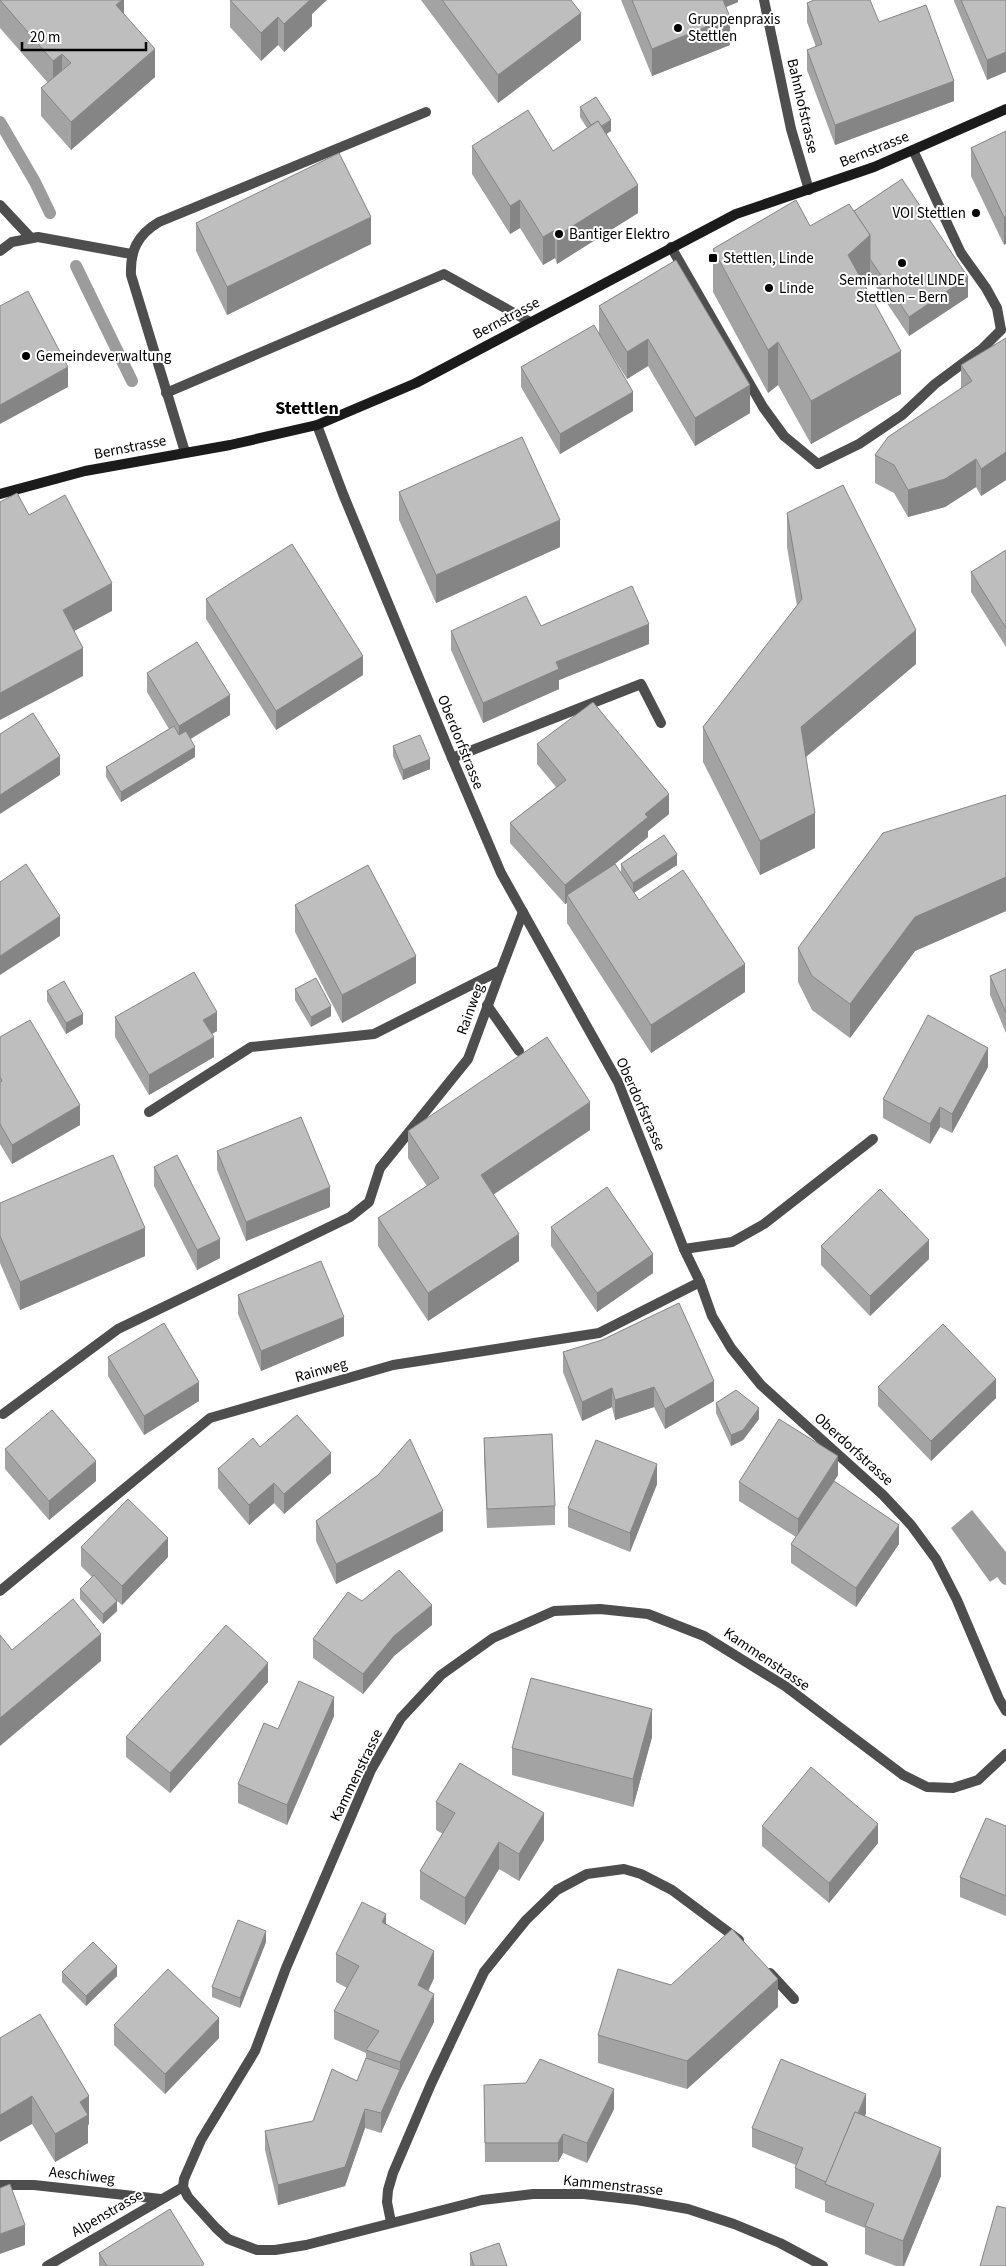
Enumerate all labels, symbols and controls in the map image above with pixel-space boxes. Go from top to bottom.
place label: Gruppenpraxis Stettlen [688,9,780,47]
scale bar [22,20,146,52]
marker: Gruppenpraxis Stettlen [672,22,684,34]
text: 20 m [30,27,60,48]
street label: Bahnhofstrasse [781,57,824,156]
street label: Bernstrasse [836,126,912,173]
place label: VOI Stettlen [892,203,966,224]
marker: VOI Stettlen [970,207,982,219]
place label: Bantiger Elektro [569,224,670,245]
marker: Bantiger Elektro [553,228,565,240]
place label: Stettlen, Linde [723,248,814,269]
marker: Stettlen, Linde [707,252,719,264]
marker: Seminarhotel LINDE Stettlen – Bern [896,257,908,269]
place label: Seminarhotel LINDE Stettlen – Bern [839,270,965,308]
place label: Linde [779,278,814,299]
marker: Linde [763,282,775,294]
street label: Bernstrasse [469,292,543,345]
place label: Gemeindeverwaltung [36,346,172,367]
marker: Gemeindeverwaltung [20,350,32,362]
district label: Stettlen [275,396,339,421]
street label: Bernstrasse [92,430,168,465]
street label: Oberdorfstrasse [432,692,489,793]
street label: Rainweg [451,980,490,1038]
street label: Oberdorfstrasse [611,1054,671,1154]
street label: Rainweg [293,1353,350,1388]
street label: Oberdorfstrasse [809,1408,898,1491]
street label: Kammenstrasse [719,1623,814,1696]
street label: Kammenstrasse [325,1726,388,1825]
street label: Aeschiweg [48,2162,116,2189]
street label: Kammenstrasse [562,2170,664,2201]
street label: Alpenstrasse [68,2184,147,2242]

